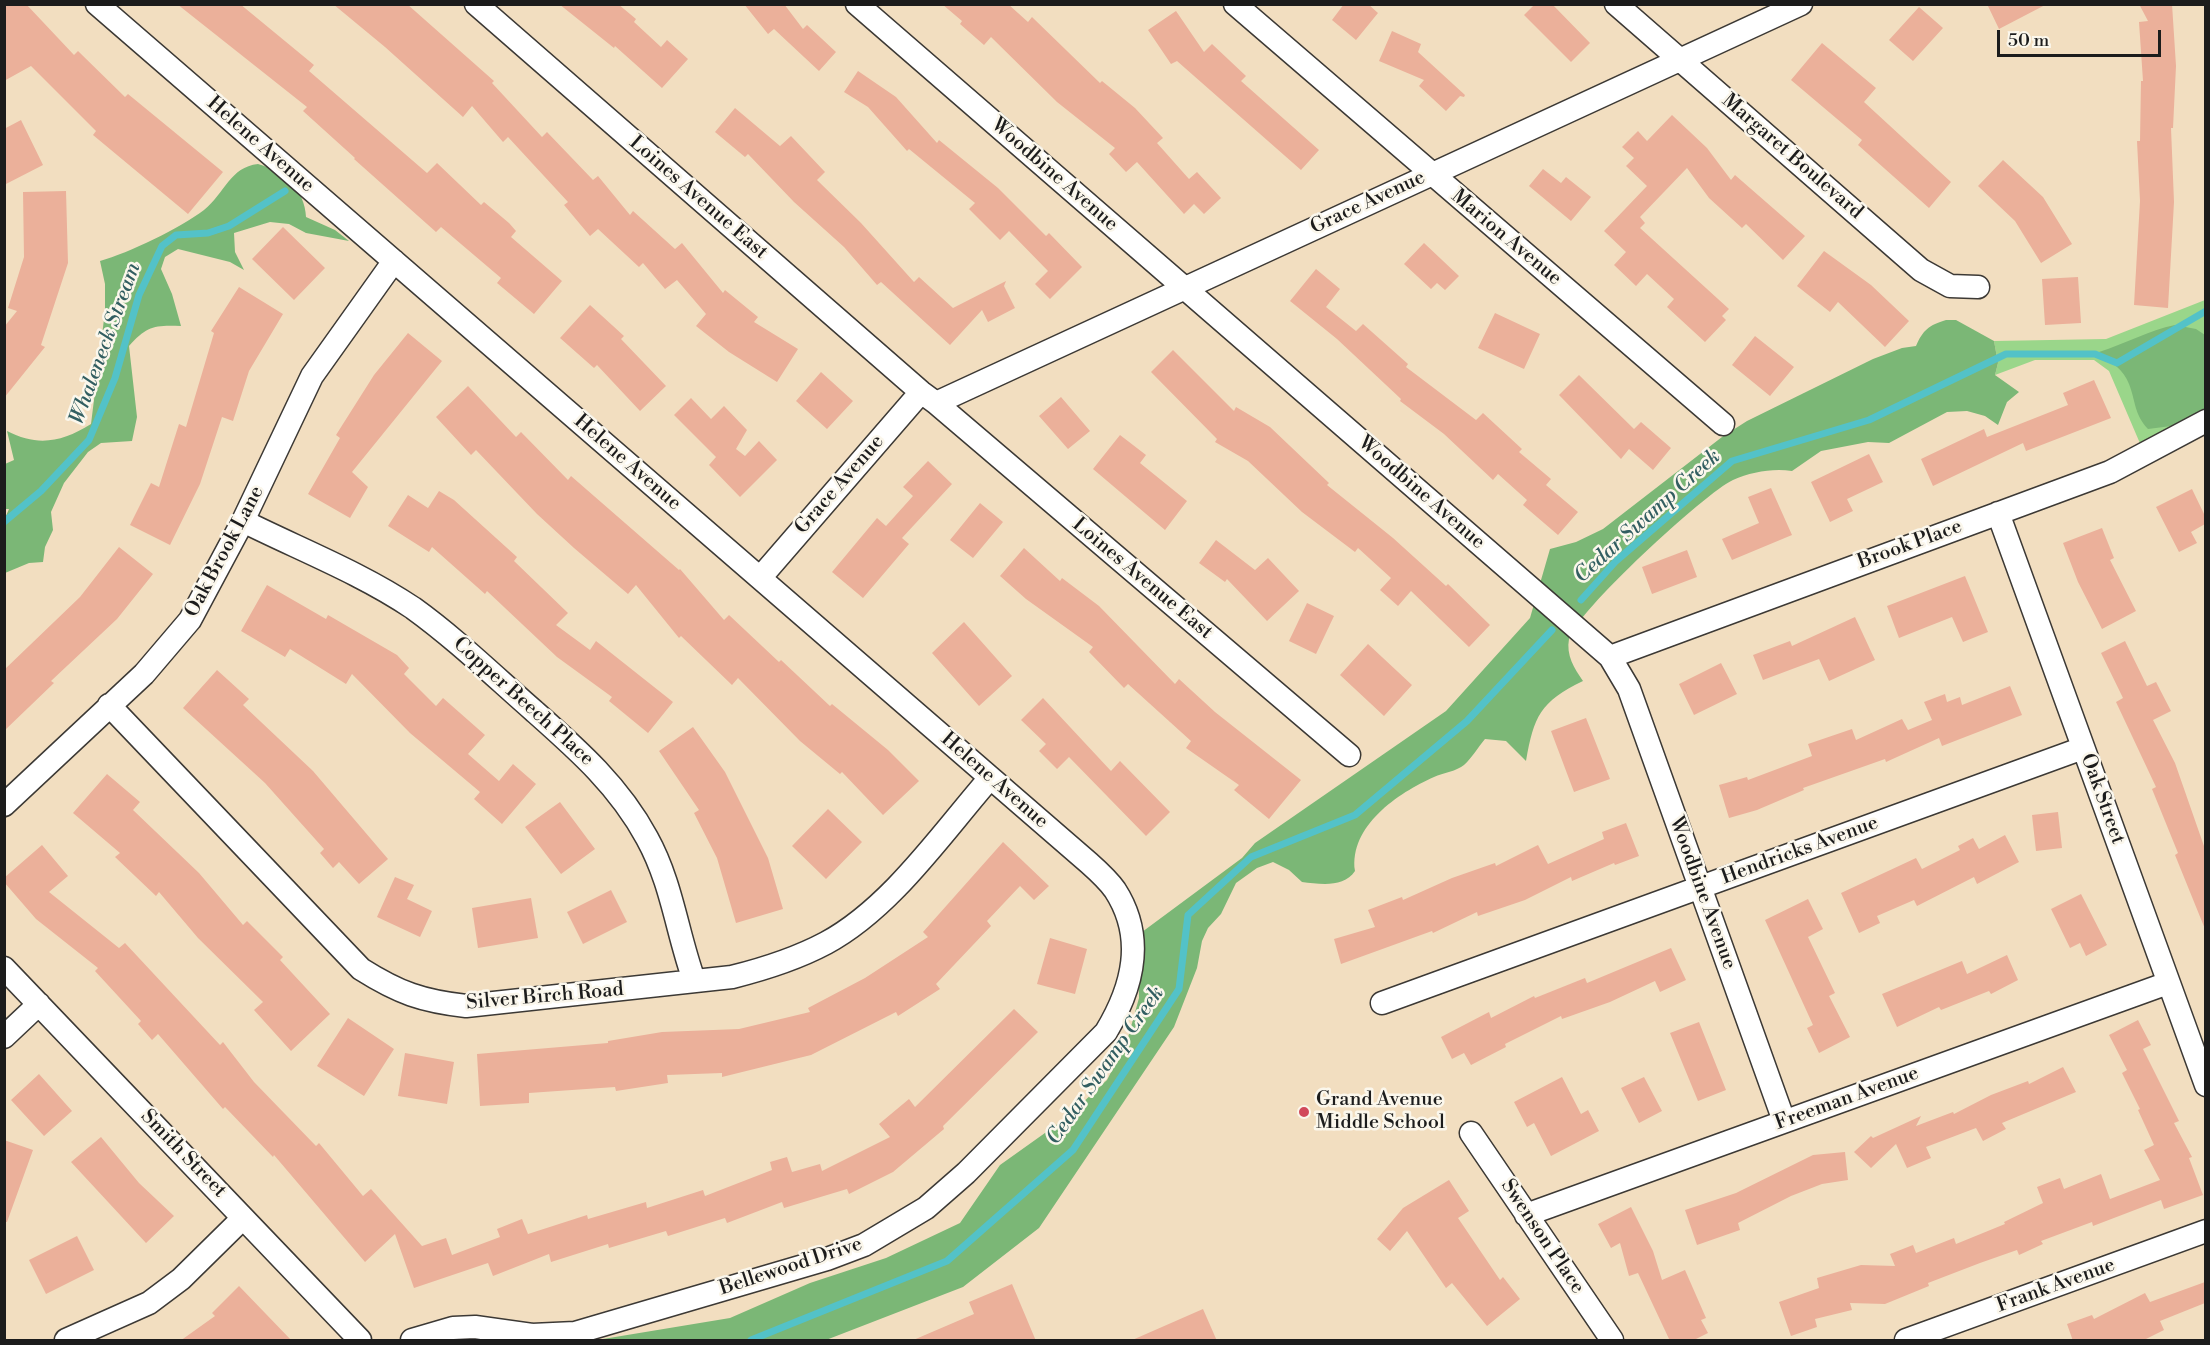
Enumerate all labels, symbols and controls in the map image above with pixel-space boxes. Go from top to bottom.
scale bar [2000,18,2164,56]
text: 50 m [2008,29,2049,52]
street label: Margaret Boulevard [1717,89,1867,225]
street label: Helene Avenue [201,92,319,198]
street label: Woodbine Avenue [985,113,1123,237]
street label: Loines Avenue East [624,131,772,265]
street label: Grace Avenue [1307,166,1429,240]
street label: Marion Avenue [1446,185,1566,291]
water label: Whaleneck Stream [65,260,147,428]
street label: Helene Avenue [568,410,686,516]
street label: Grace Avenue [790,430,890,540]
street label: Woodbine Avenue [1352,431,1490,555]
water label: Cedar Swamp Creek [1570,445,1726,589]
street label: Oak Brook Lane [180,482,270,622]
street label: Loines Avenue East [1067,513,1217,645]
street label: Brook Place [1854,515,1966,575]
street label: Copper Beech Place [448,632,598,772]
street label: Helene Avenue [935,728,1053,834]
street label: Oak Street [2075,750,2129,848]
street label: Hendricks Avenue [1718,811,1882,891]
street label: Woodbine Avenue [1663,813,1741,973]
street label: Silver Birch Road [465,978,625,1016]
water label: Cedar Swamp Creek [1042,982,1170,1150]
street label: Freeman Avenue [1772,1062,1922,1136]
place label: Grand Avenue Middle School [1316,1088,1445,1135]
street label: Smith Street [135,1105,231,1203]
marker: Grand Avenue Middle School [1297,1105,1311,1119]
street label: Swenson Place [1495,1175,1589,1299]
street label: Bellewood Drive [717,1233,865,1301]
street label: Frank Avenue [1994,1254,2118,1318]

